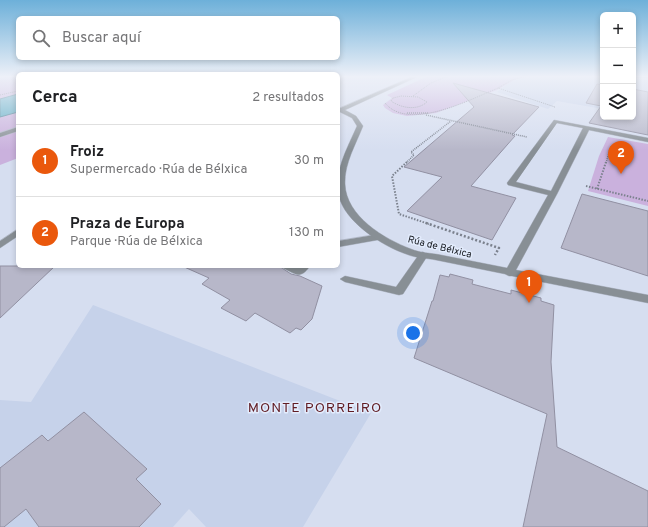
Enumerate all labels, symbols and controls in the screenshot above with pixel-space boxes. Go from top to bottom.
map controls [600,12,636,120]
button: + [600,12,636,48]
search box [16,16,340,60]
icon: search [30,27,52,49]
text: Buscar aquí [62,29,141,48]
button: − [600,48,636,84]
button: layers [600,84,636,120]
text: Cerca [32,87,78,109]
text: 2 resultados [252,90,324,106]
pin: 2 [608,141,634,174]
text: Froiz [70,143,104,162]
text: 1 [42,153,48,169]
text: 30 m [294,153,324,169]
text: Supermercado · Rúa de Bélxica [70,162,247,178]
text: Praza de Europa [70,215,185,234]
text: 2 [41,225,49,241]
text: 130 m [289,225,324,241]
street label: Rúa de Bélxica [406,233,473,262]
text: Parque · Rúa de Bélxica [70,234,203,250]
pin: 1 [516,270,542,303]
your location [403,323,423,343]
district label: MONTE PORREIRO [248,400,382,417]

